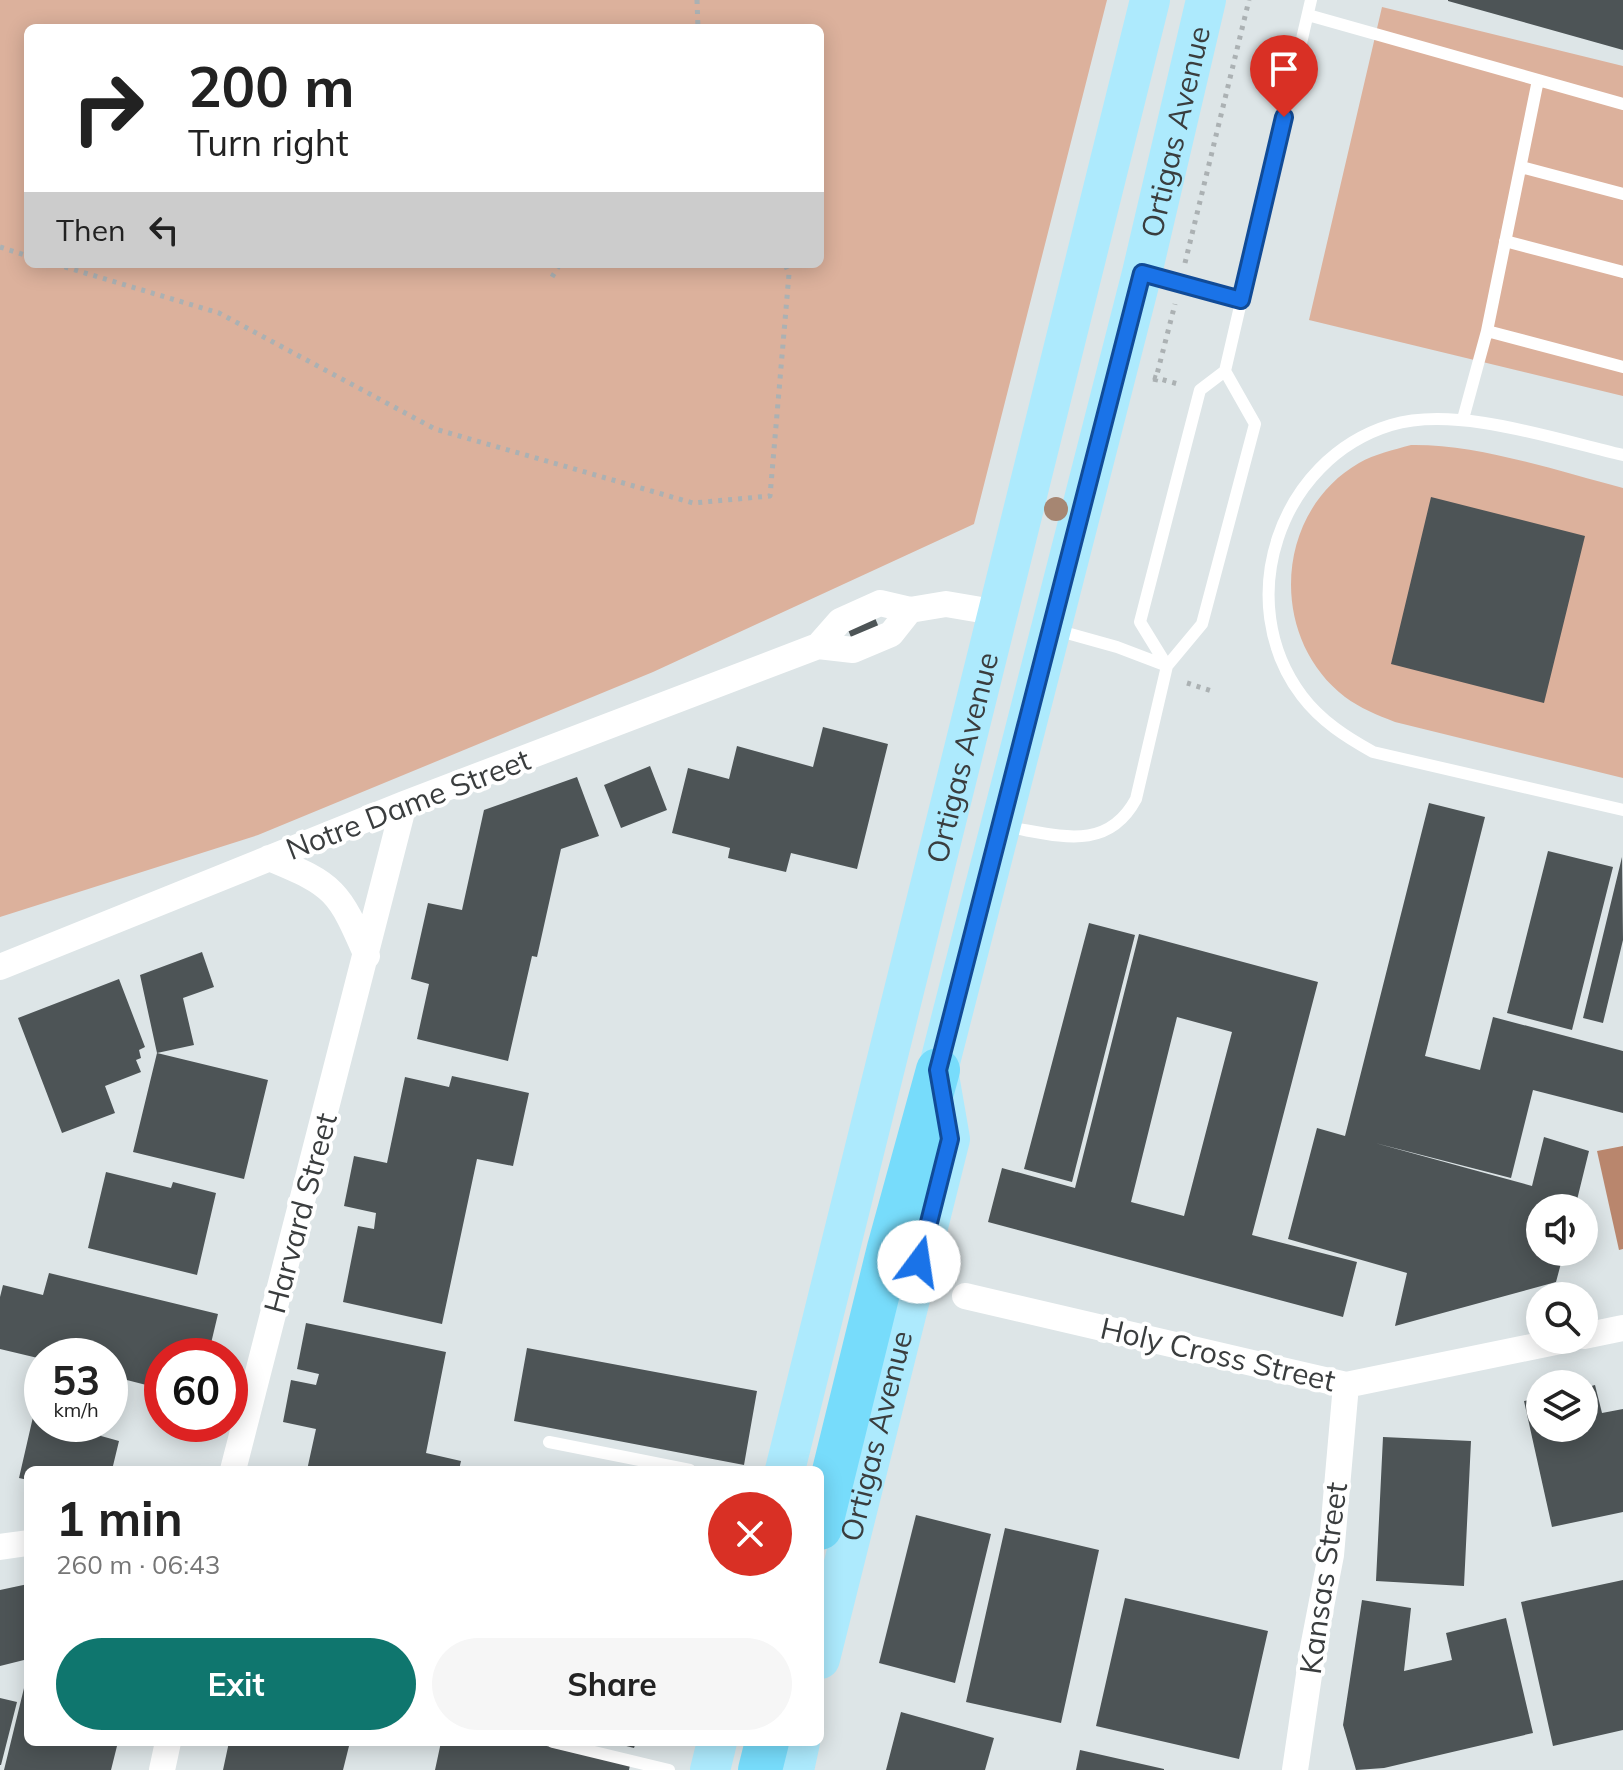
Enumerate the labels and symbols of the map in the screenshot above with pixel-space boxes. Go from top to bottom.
street label: Ortigas Avenue [1132,22,1218,241]
pin [1250,35,1318,117]
street label: Ortigas Avenue [917,648,1006,867]
street label: Notre Dame Street [280,740,536,868]
street label: Harvard Street [255,1109,345,1317]
position arrow [877,1220,961,1304]
street label: Holy Cross Street [1097,1309,1339,1399]
street label: Ortigas Avenue [831,1327,920,1545]
speed limit sign: 60 [144,1338,248,1442]
street label: Kansas Street [1291,1480,1355,1676]

